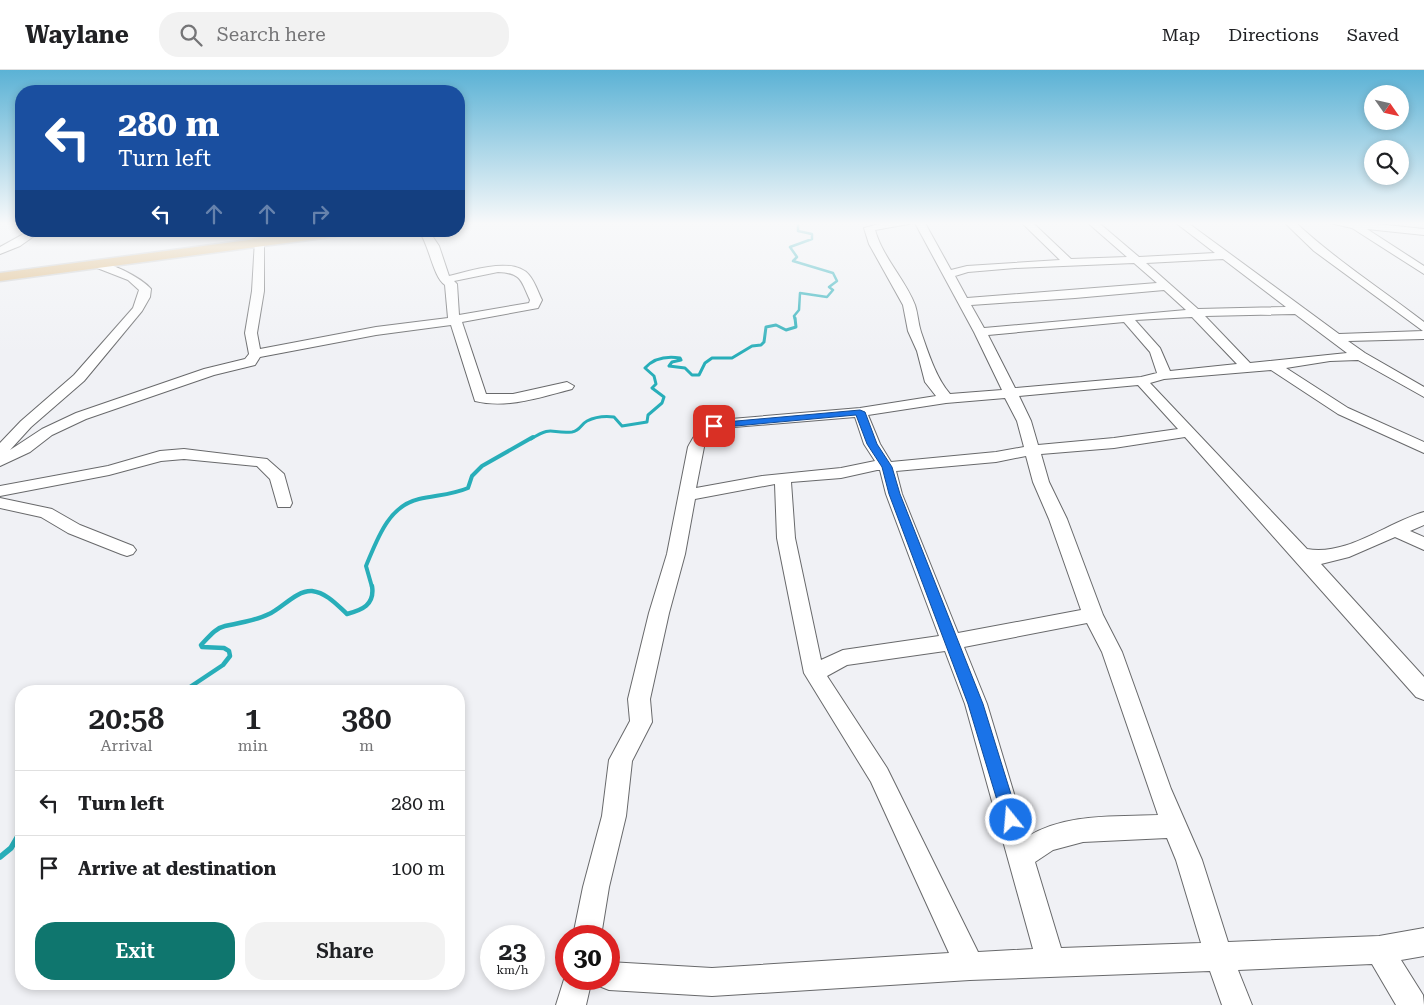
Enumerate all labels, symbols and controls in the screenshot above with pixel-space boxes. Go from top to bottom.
search box [159,12,509,57]
text: Waylane [25,21,129,49]
icon: search [177,21,205,49]
text: Search here [217,23,326,46]
text: Map [1162,24,1200,45]
text: Directions [1228,24,1319,45]
text: Saved [1347,24,1399,45]
north arrow [1364,85,1409,130]
map controls [1364,85,1409,185]
text: 280 m [118,104,219,145]
icon: left [35,105,100,170]
button: search [1364,140,1409,185]
text: Turn left [118,146,211,171]
icon: left [147,200,175,228]
icon: ahead [200,200,228,228]
icon: ahead [253,200,281,228]
icon: right [306,200,334,228]
pin [693,405,735,447]
icon: arrive [700,412,728,440]
text: 20:58 [88,701,164,736]
text: 1 [244,701,261,736]
text: 380 [341,701,392,736]
text: Arrival [100,736,152,755]
text: min [238,736,268,755]
text: m [359,736,374,755]
icon: left [35,789,63,817]
text: Turn left [78,792,164,815]
text: 280 m [391,792,445,815]
position arrow [984,793,1036,845]
icon: arrive [35,854,63,882]
text: Arrive at destination [78,857,276,880]
text: 100 m [391,857,445,880]
button: Exit [35,922,235,980]
button: Share [245,922,445,980]
speed limit sign: 30 [555,925,620,990]
text: 23 [498,937,527,966]
text: km/h [496,963,529,977]

